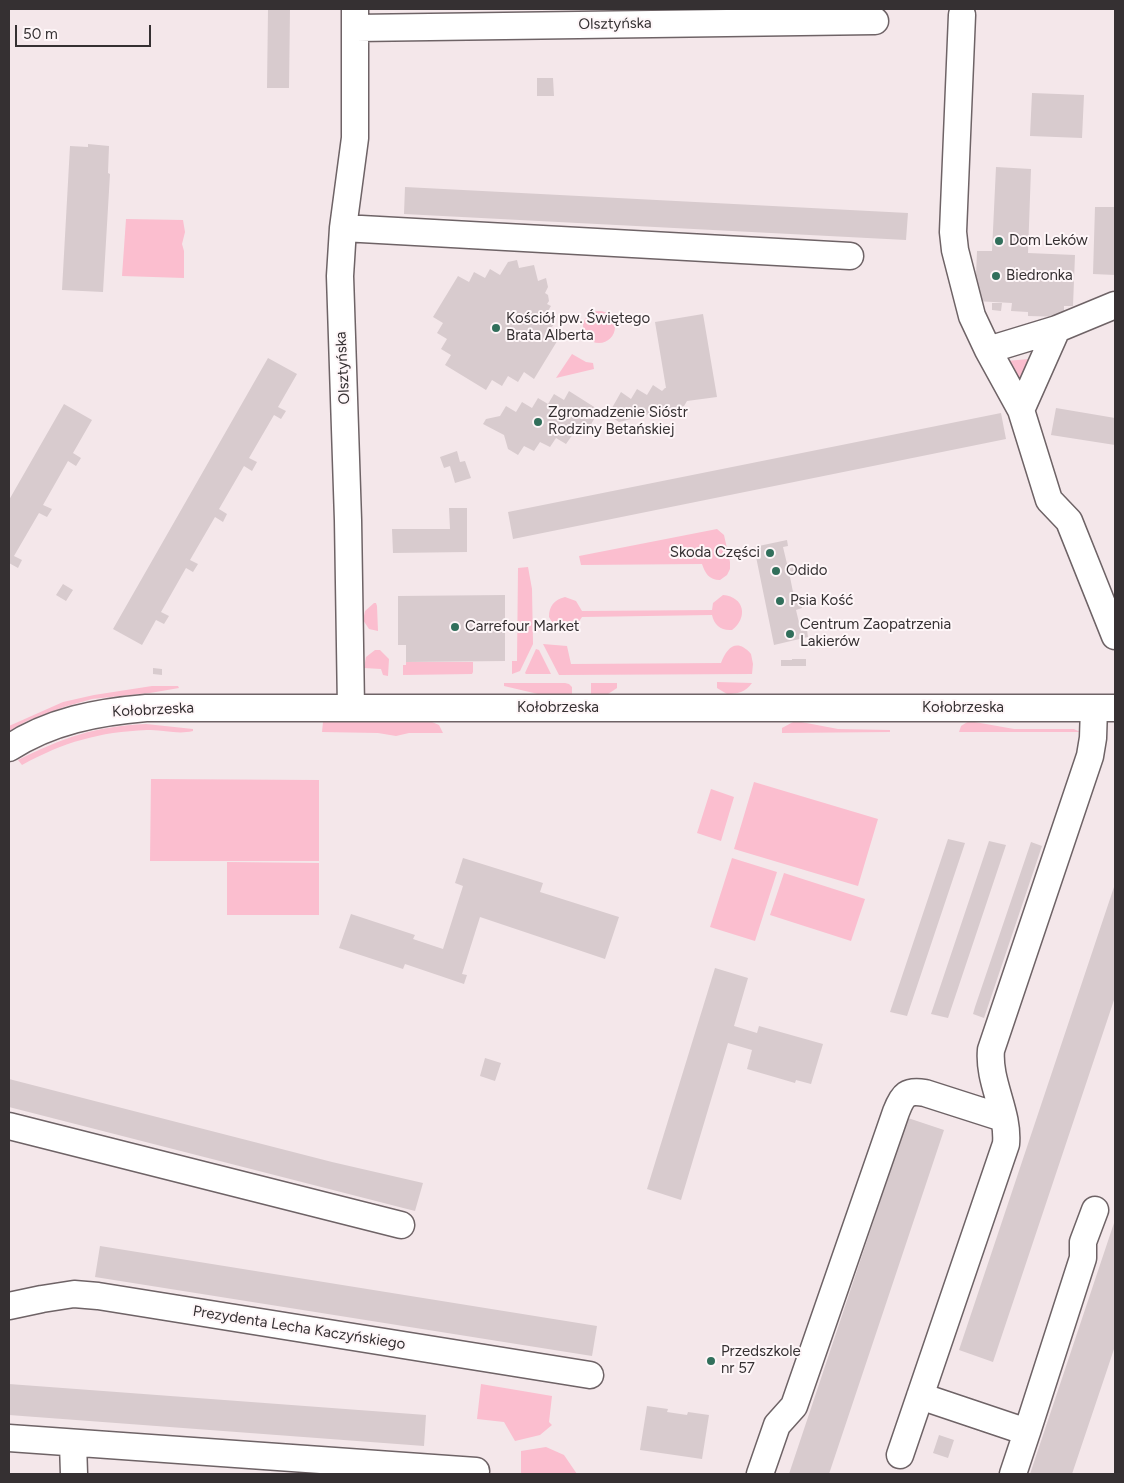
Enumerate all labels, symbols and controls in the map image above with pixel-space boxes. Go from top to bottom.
street label: Olsztyńska [578,14,652,34]
scale bar [18,15,154,47]
text: 50 m [23,25,58,43]
place label: Dom Leków [1009,232,1088,250]
marker: Dom Leków [993,235,1005,247]
place label: Biedronka [1006,267,1073,285]
marker: Biedronka [990,270,1002,282]
place label: Kościół pw. Świętego Brata Alberta [506,310,650,345]
marker: Kościół pw. Świętego Brata Alberta [490,322,502,334]
street label: Olsztyńska [332,331,354,405]
place label: Zgromadzenie Sióstr Rodziny Betańskiej [548,404,688,439]
marker: Zgromadzenie Sióstr Rodziny Betańskiej [532,416,544,428]
place label: Skoda Części [670,544,760,562]
marker: Skoda Części [764,547,776,559]
place label: Odido [786,562,827,580]
marker: Odido [770,565,782,577]
place label: Psia Kość [790,592,853,610]
marker: Psia Kość [774,595,786,607]
place label: Centrum Zaopatrzenia Lakierów [800,616,951,651]
place label: Carrefour Market [465,618,580,636]
marker: Carrefour Market [449,621,461,633]
marker: Centrum Zaopatrzenia Lakierów [784,628,796,640]
street label: Kołobrzeska [112,699,194,721]
street label: Kołobrzeska [517,699,599,717]
street label: Kołobrzeska [922,699,1004,717]
street label: Prezydenta Lecha Kaczyńskiego [191,1302,407,1354]
place label: Przedszkole nr 57 [721,1343,801,1378]
marker: Przedszkole nr 57 [705,1355,717,1367]

